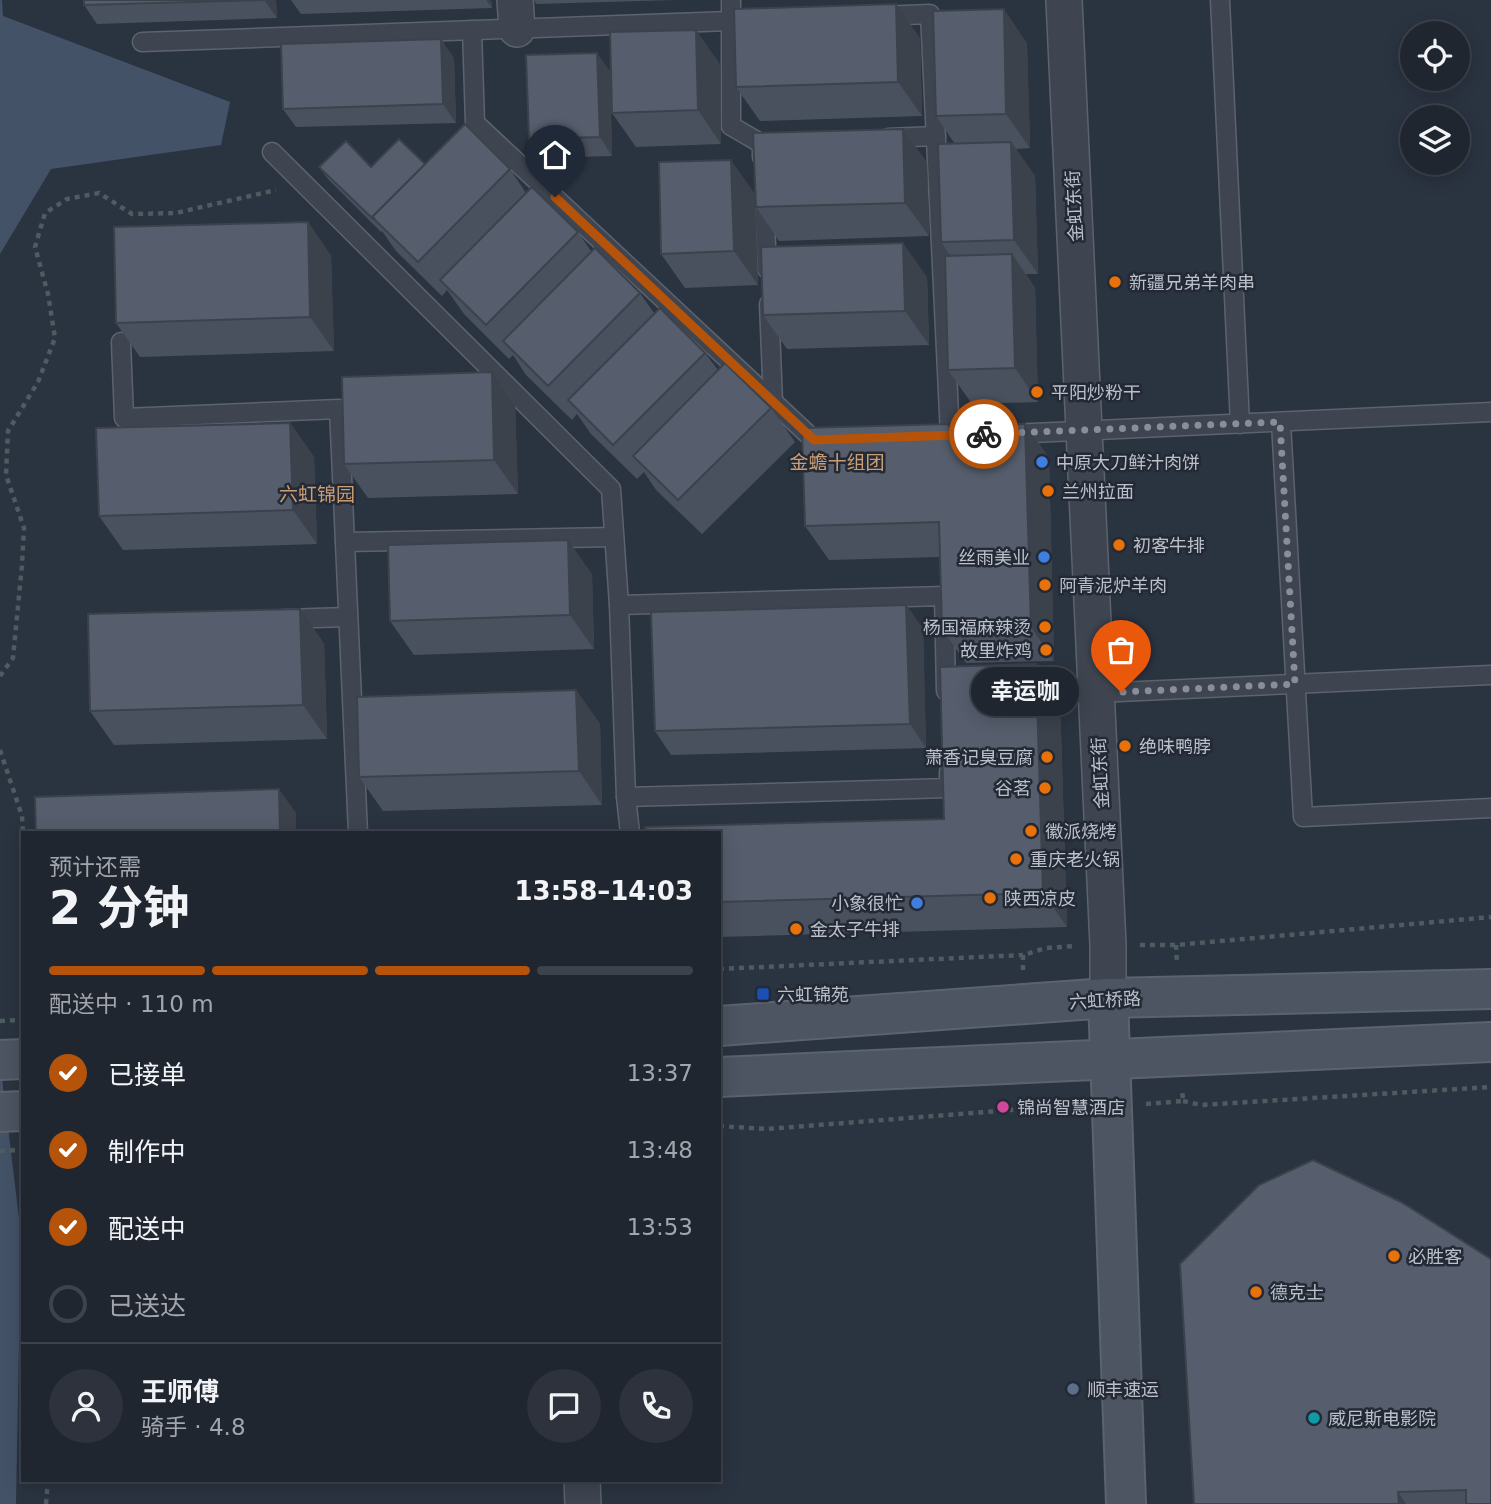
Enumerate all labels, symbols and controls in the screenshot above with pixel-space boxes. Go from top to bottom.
map controls [1400,21,1470,175]
button: locate [1400,21,1470,91]
button: layers [1400,105,1470,175]
pin [525,125,585,197]
icon: home [536,136,574,174]
street label: 金虹东街 [1062,169,1086,243]
place label: 新疆兄弟羊肉串 [1129,272,1255,293]
marker: 新疆兄弟羊肉串 [1107,274,1123,290]
place label: 平阳炒粉干 [1051,382,1141,403]
marker: 平阳炒粉干 [1029,384,1045,400]
courier [949,399,1019,469]
icon: bike [965,415,1003,453]
district label: 金蟾十组团 [789,451,885,473]
place label: 中原大刀鲜汁肉饼 [1056,452,1200,473]
marker: 中原大刀鲜汁肉饼 [1034,454,1050,470]
place label: 兰州拉面 [1062,481,1134,502]
district label: 六虹锦园 [279,483,355,505]
marker: 兰州拉面 [1040,483,1056,499]
place label: 初客牛排 [1133,535,1205,556]
marker: 初客牛排 [1111,537,1127,553]
place label: 丝雨美业 [958,547,1030,568]
marker: 丝雨美业 [1036,549,1052,565]
place label: 阿青泥炉羊肉 [1059,575,1167,596]
marker: 阿青泥炉羊肉 [1037,577,1053,593]
place label: 杨国福麻辣烫 [923,617,1031,638]
marker: 杨国福麻辣烫 [1037,619,1053,635]
pin [1091,620,1151,692]
icon: bag [1102,631,1140,669]
place label: 故里炸鸡 [960,640,1032,661]
marker: 故里炸鸡 [1038,642,1054,658]
callout: 幸运咖 [970,668,1079,716]
text: 幸运咖 [991,678,1060,704]
street label: 金虹东街 [1088,736,1112,810]
place label: 绝味鸭脖 [1139,736,1211,757]
marker: 绝味鸭脖 [1117,738,1133,754]
place label: 萧香记臭豆腐 [925,747,1033,768]
marker: 萧香记臭豆腐 [1039,749,1055,765]
place label: 谷茗 [995,778,1031,799]
marker: 谷茗 [1037,780,1053,796]
place label: 徽派烧烤 [1045,821,1117,842]
marker: 徽派烧烤 [1023,823,1039,839]
place label: 重庆老火锅 [1030,849,1120,870]
marker: 重庆老火锅 [1008,851,1024,867]
text: 预计还需 [49,854,141,880]
text: 13:58–14:03 [514,876,693,906]
text: 2 分钟 [49,881,189,935]
place label: 陕西凉皮 [1004,888,1076,909]
marker: 陕西凉皮 [982,890,998,906]
place label: 小象很忙 [831,893,903,914]
marker: 小象很忙 [909,895,925,911]
place label: 金太子牛排 [810,919,900,940]
marker: 金太子牛排 [788,921,804,937]
place label: 六虹锦苑 [777,984,849,1005]
marker: 六虹锦苑 [755,986,771,1002]
street label: 六虹桥路 [1068,988,1142,1012]
text: 配送中 · 110 m [49,991,214,1017]
icon: check [49,1054,87,1092]
text: 已接单 [108,1060,186,1090]
text: 13:37 [627,1060,693,1086]
place label: 锦尚智慧酒店 [1017,1097,1125,1118]
marker: 锦尚智慧酒店 [995,1099,1011,1115]
icon: check [49,1131,87,1169]
text: 制作中 [108,1137,186,1167]
text: 13:48 [627,1137,693,1163]
icon: check [49,1208,87,1246]
text: 配送中 [108,1214,186,1244]
text: 13:53 [627,1214,693,1240]
place label: 必胜客 [1408,1246,1462,1267]
marker: 必胜客 [1386,1248,1402,1264]
place label: 德克士 [1270,1282,1324,1303]
marker: 德克士 [1248,1284,1264,1300]
text: 已送达 [108,1291,186,1321]
button: person [49,1369,123,1443]
button: chat [527,1369,601,1443]
button: phone [619,1369,693,1443]
text: 王师傅 [141,1377,219,1407]
place label: 顺丰速运 [1087,1379,1159,1400]
marker: 顺丰速运 [1065,1381,1081,1397]
place label: 威尼斯电影院 [1328,1408,1436,1429]
marker: 威尼斯电影院 [1306,1410,1322,1426]
text: 骑手 · 4.8 [141,1414,246,1440]

